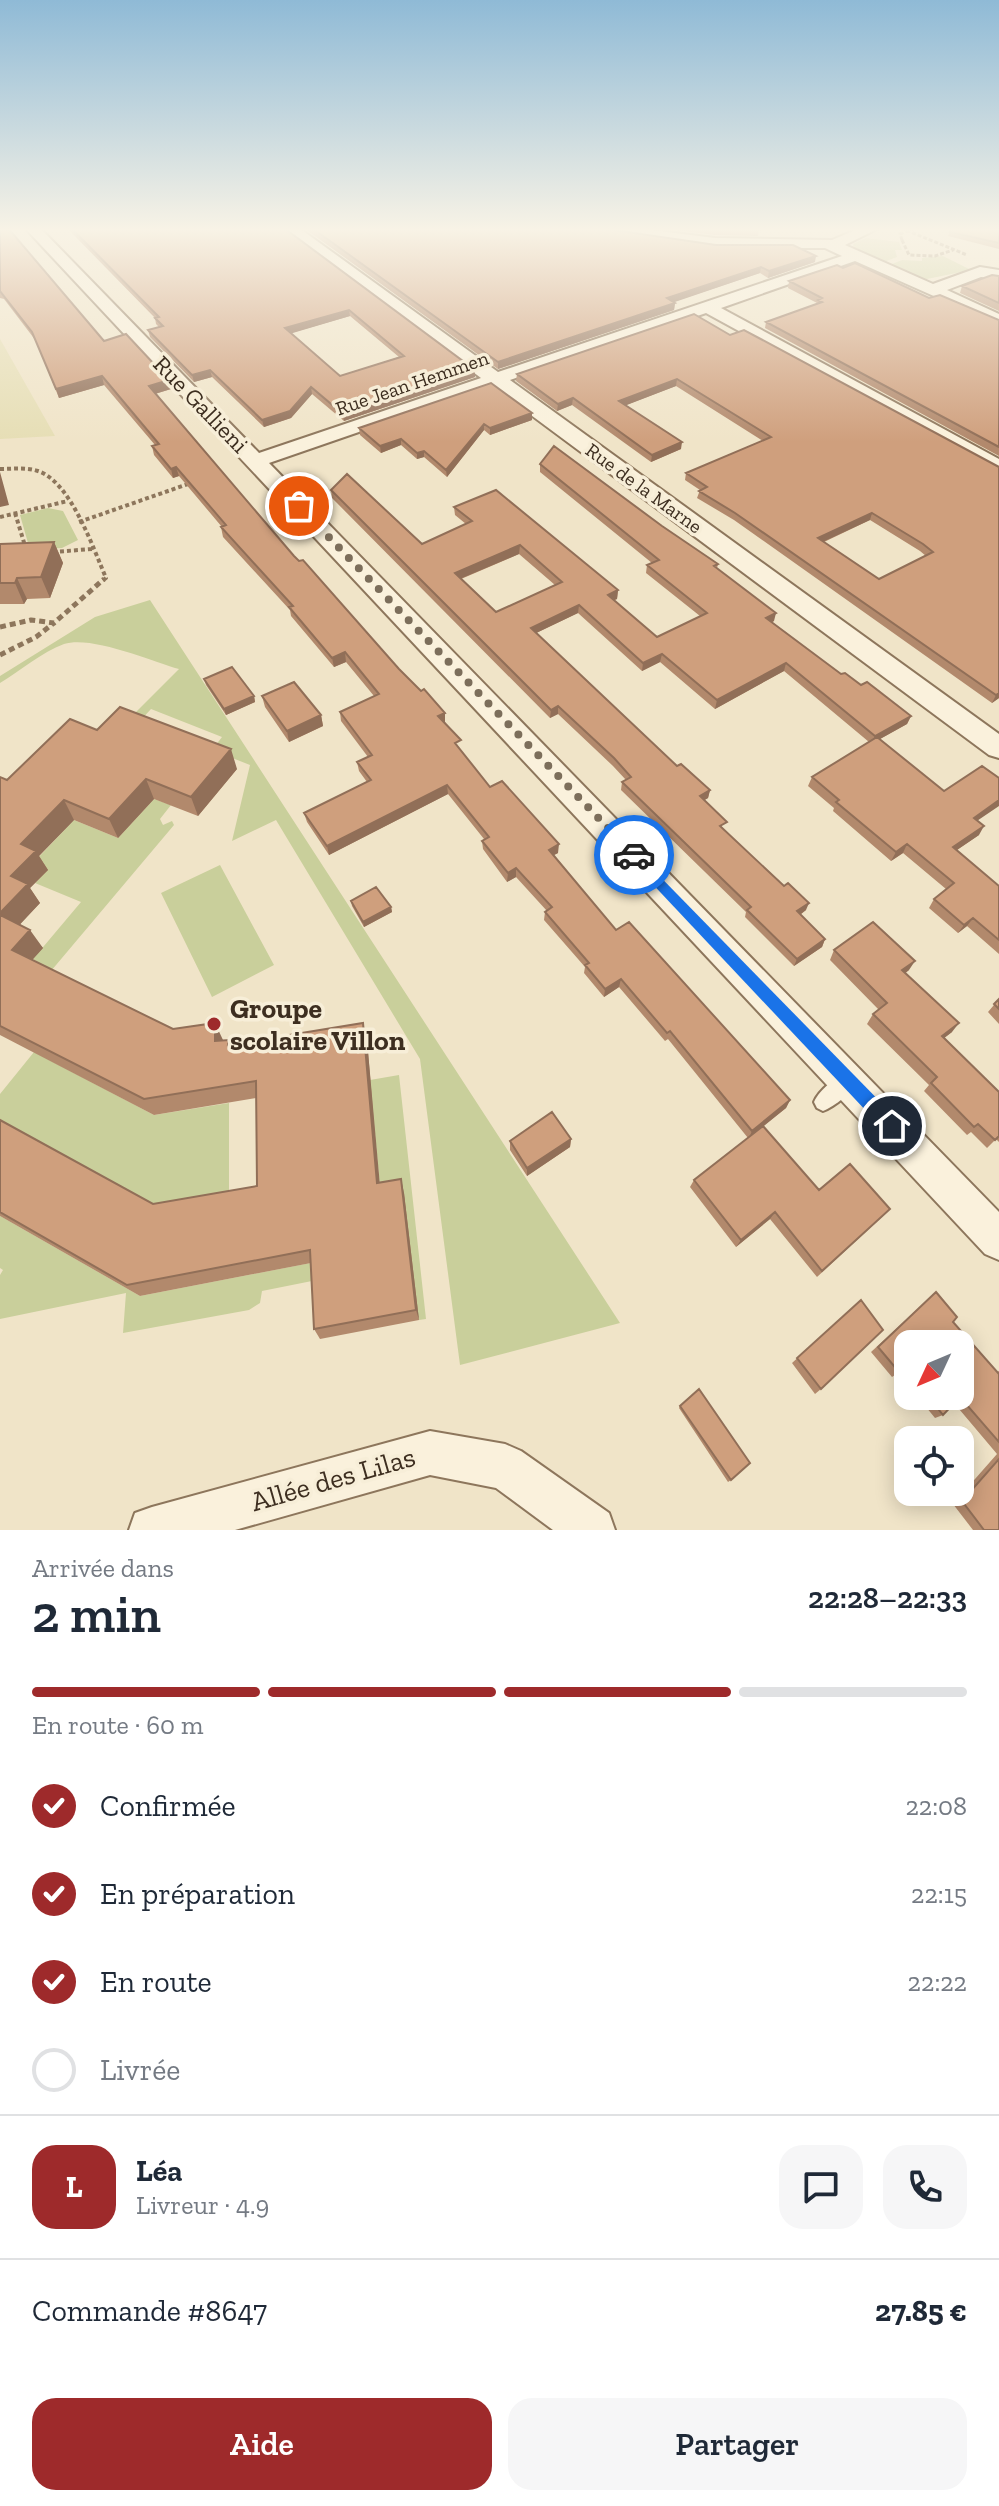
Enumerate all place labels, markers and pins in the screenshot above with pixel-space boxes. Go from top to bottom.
pin [265,472,333,540]
place label: Groupe scolaire Villon [230,992,406,1057]
marker: Groupe scolaire Villon [205,1015,223,1033]
pin [858,1092,926,1160]

